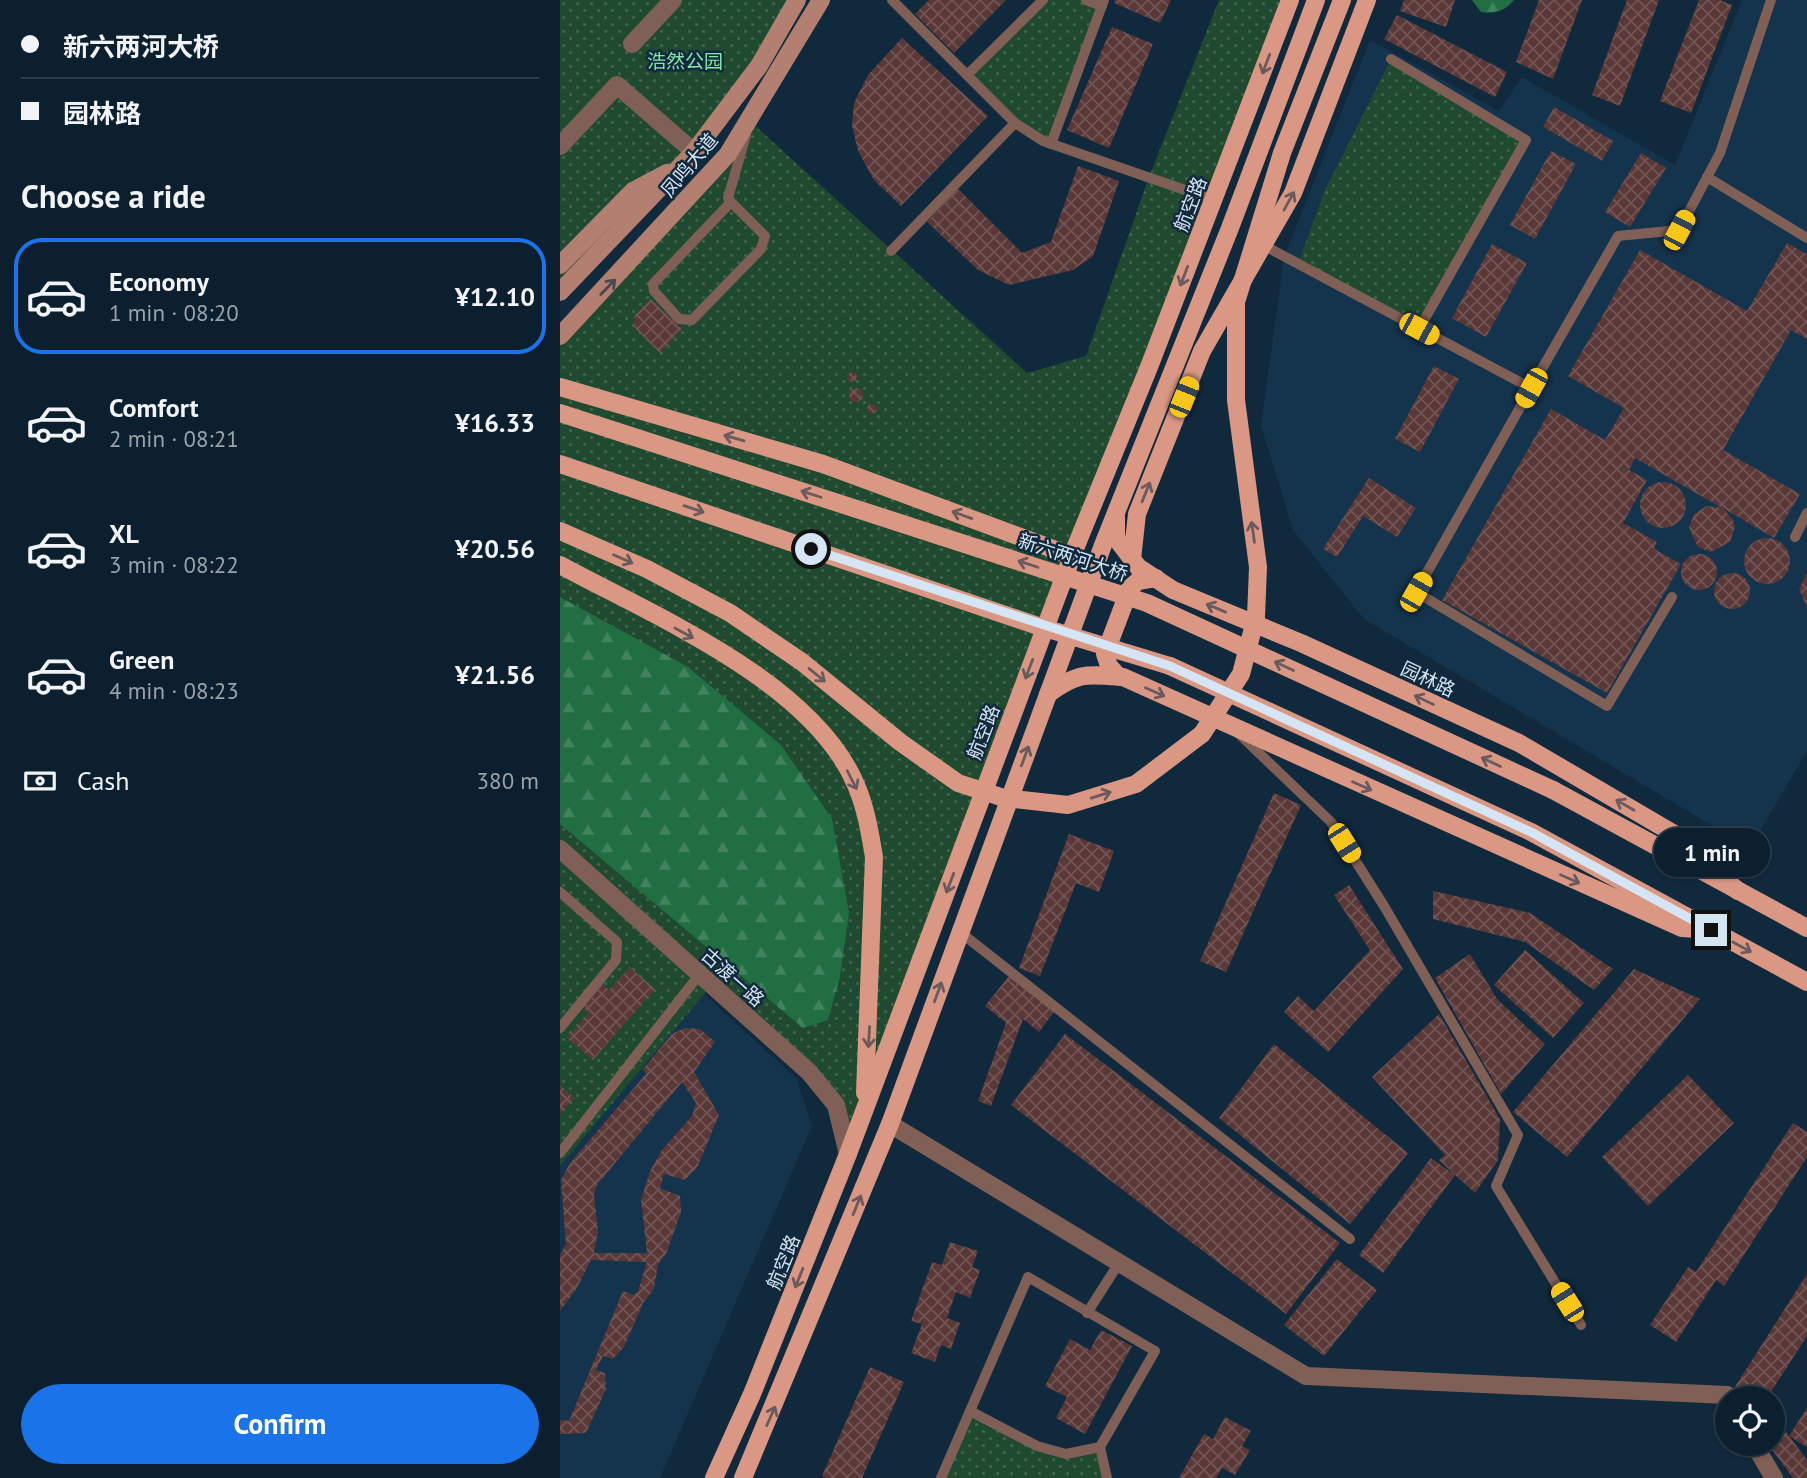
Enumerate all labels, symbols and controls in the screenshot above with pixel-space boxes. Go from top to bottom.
text: 新六两河大桥 [63,30,219,63]
park label: 浩然公园 [647,49,723,73]
one-way arrow [1258,52,1271,74]
text: 园林路 [63,97,141,130]
street label: 凤鸣大道 [655,128,723,202]
street label: 航空路 [1169,173,1211,235]
text: Choose a ride [21,175,206,217]
one-way arrow [1283,191,1296,212]
car [1660,207,1699,253]
icon: car [25,265,88,328]
text: Economy [109,265,209,298]
one-way arrow [1177,265,1190,287]
one-way arrow [599,279,616,296]
text: ¥12.10 [455,280,535,313]
text: 1 min · 08:20 [109,298,239,327]
car [1396,310,1443,348]
car [1512,365,1551,411]
car [1167,374,1202,420]
icon: car [25,391,88,454]
text: Comfort [109,391,199,424]
text: ¥16.33 [455,406,535,439]
text: 2 min · 08:21 [109,424,239,453]
one-way arrow [723,430,745,443]
one-way arrow [1141,482,1154,504]
one-way arrow [800,487,822,500]
one-way arrow [683,504,705,517]
one-way arrow [951,508,973,520]
icon: car [25,517,88,580]
text: XL [109,517,139,550]
one-way arrow [1247,521,1260,544]
street label: 新六两河大桥 [1015,528,1131,586]
text: ¥20.56 [455,532,535,565]
route start [795,533,827,565]
text: 3 min · 08:22 [109,550,239,579]
one-way arrow [611,553,633,566]
one-way arrow [1017,557,1039,570]
car [1397,569,1436,615]
one-way arrow [1206,600,1227,613]
one-way arrow [674,626,694,640]
icon: car [25,643,88,706]
text: Green [109,643,174,676]
street label: 园林路 [1397,656,1459,702]
text: ¥21.56 [455,658,535,691]
one-way arrow [1022,658,1035,680]
one-way arrow [1274,659,1295,672]
one-way arrow [808,667,826,682]
text: 4 min · 08:23 [109,676,239,705]
one-way arrow [1144,686,1165,699]
one-way arrow [1414,693,1435,706]
street label: 航空路 [962,701,1004,763]
one-way arrow [1020,746,1032,767]
one-way arrow [1481,755,1502,768]
icon: cash [21,762,59,800]
text: Cash [77,764,129,797]
text: 380 m [477,766,539,795]
one-way arrow [846,769,860,790]
one-way arrow [1351,780,1373,793]
one-way arrow [1090,787,1112,800]
one-way arrow [1616,798,1636,812]
car [1324,820,1365,866]
callout: 1 min [1653,828,1769,878]
text: 1 min [1684,838,1740,867]
one-way arrow [942,871,955,893]
one-way arrow [1559,873,1580,886]
route end [1695,914,1727,946]
one-way arrow [1731,941,1752,954]
street label: 古渡一路 [697,943,769,1011]
one-way arrow [933,982,945,1004]
one-way arrow [862,1025,875,1047]
one-way arrow [851,1195,864,1216]
street label: 航空路 [761,1231,805,1293]
one-way arrow [791,1267,804,1289]
car [1547,1279,1588,1325]
button: Confirm [21,1384,539,1464]
map controls [1715,1386,1785,1456]
button: locate [1715,1386,1785,1456]
one-way arrow [765,1405,778,1427]

